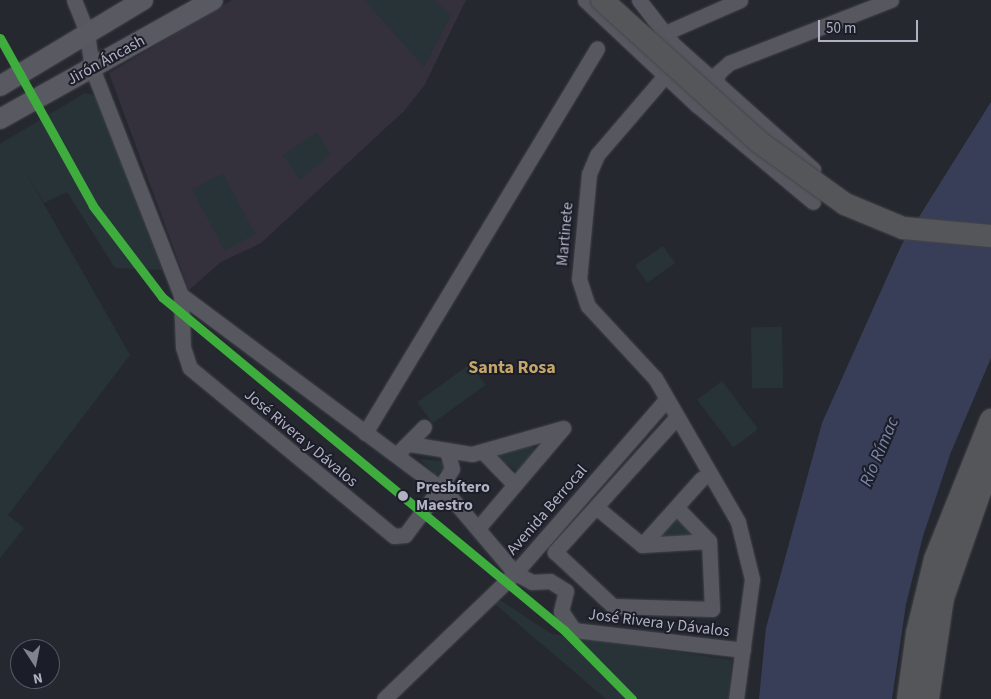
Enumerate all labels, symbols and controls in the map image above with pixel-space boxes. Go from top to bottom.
scale bar [821,10,921,42]
text: 50 m [826,18,856,39]
street label: Jirón Áncash [64,31,148,89]
street label: Martinete [553,201,577,267]
district label: Santa Rosa [468,357,556,379]
street label: José Rivera y Dávalos [240,385,362,491]
water label: Río Rímac [856,414,904,490]
street label: Avenida Berrocal [503,461,591,559]
place label: Presbítero Maestro [416,477,490,515]
marker: Presbítero Maestro [394,487,412,505]
street label: José Rivera y Dávalos [587,605,731,641]
north arrow [10,639,60,689]
text: N [31,667,44,688]

